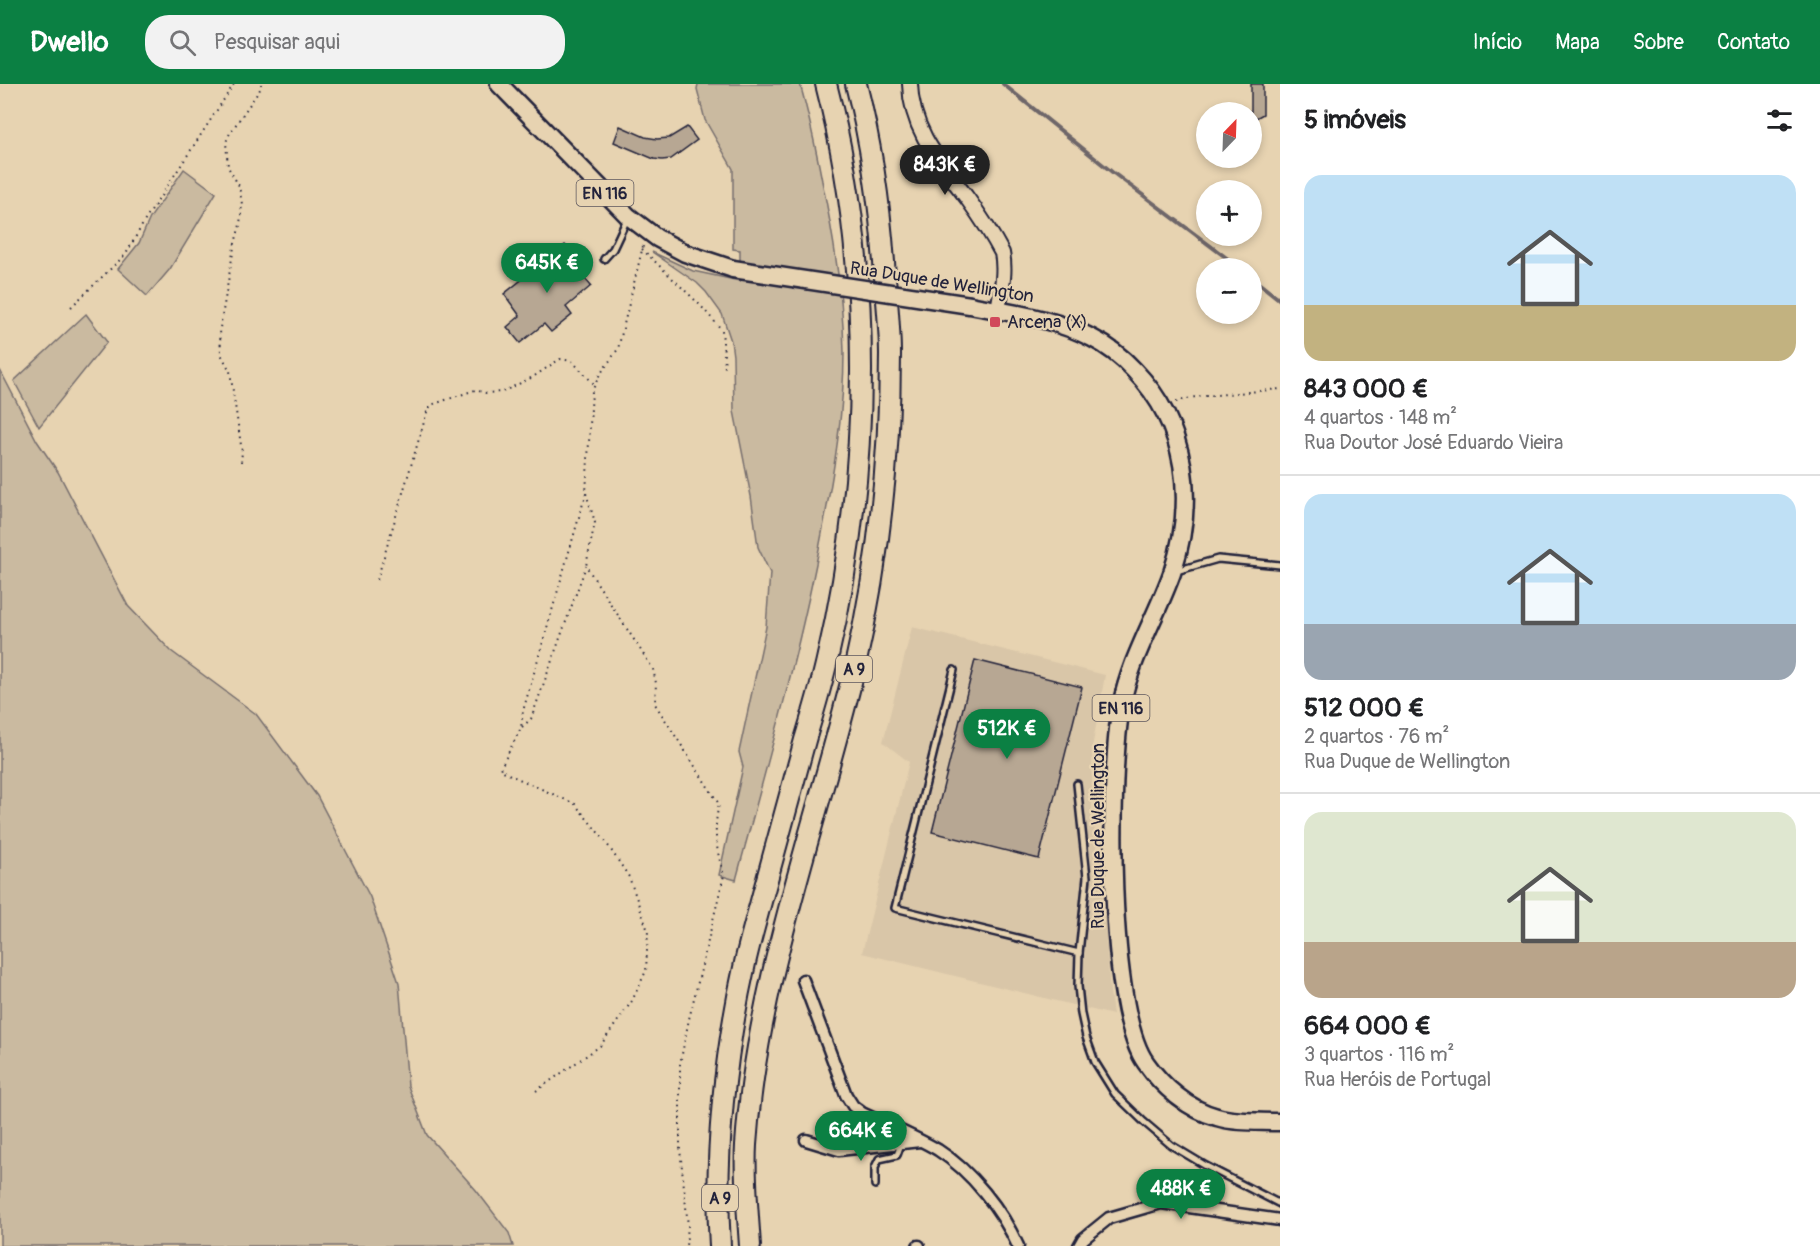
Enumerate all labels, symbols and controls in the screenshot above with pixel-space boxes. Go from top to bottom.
search box [145,15,565,69]
text: Dwello [30,25,109,60]
icon: search [166,26,199,59]
text: Pesquisar aqui [214,28,340,56]
text: Início [1473,29,1522,56]
text: Mapa [1555,29,1600,56]
text: Sobre [1633,29,1684,56]
text: Contato [1717,29,1790,56]
north arrow [1196,102,1262,168]
map controls [1196,102,1262,324]
text: 5 imóveis [1304,104,1406,136]
icon: filters [1763,104,1796,137]
pin: 843K € [896,145,994,196]
text: 843K € [914,152,976,177]
road number: EN 116 [576,180,634,206]
button: + [1196,180,1262,246]
icon: home [1496,214,1604,322]
pin: 645K € [498,243,596,294]
text: 645K € [515,250,579,275]
street label: Rua Duque de Wellington [848,257,1035,308]
button: − [1196,258,1262,324]
place label: Arcena (X) [1007,311,1088,334]
marker: Arcena (X) [988,315,1002,329]
text: 843 000 € [1304,373,1428,405]
text: 4 quartos · 148 m² [1304,405,1457,430]
text: Rua Doutor José Eduardo Vieira [1304,430,1563,455]
icon: home [1496,533,1604,641]
road number: A 9 [836,656,872,682]
text: 512 000 € [1304,692,1425,724]
road number: EN 116 [1092,695,1150,721]
pin: 512K € [958,709,1056,760]
text: 512K € [977,716,1037,741]
text: 2 quartos · 76 m² [1304,724,1449,749]
street label: Rua Duque de Wellington [1087,743,1110,929]
text: Rua Duque de Wellington [1304,749,1510,774]
icon: home [1496,851,1604,959]
text: 664 000 € [1304,1010,1431,1042]
text: 3 quartos · 116 m² [1304,1042,1454,1067]
text: Rua Heróis de Portugal [1304,1067,1491,1092]
pin: 664K € [812,1111,910,1162]
text: 664K € [829,1118,893,1143]
pin: 488K € [1132,1169,1230,1220]
text: 488K € [1150,1176,1212,1201]
road number: A 9 [702,1185,738,1211]

